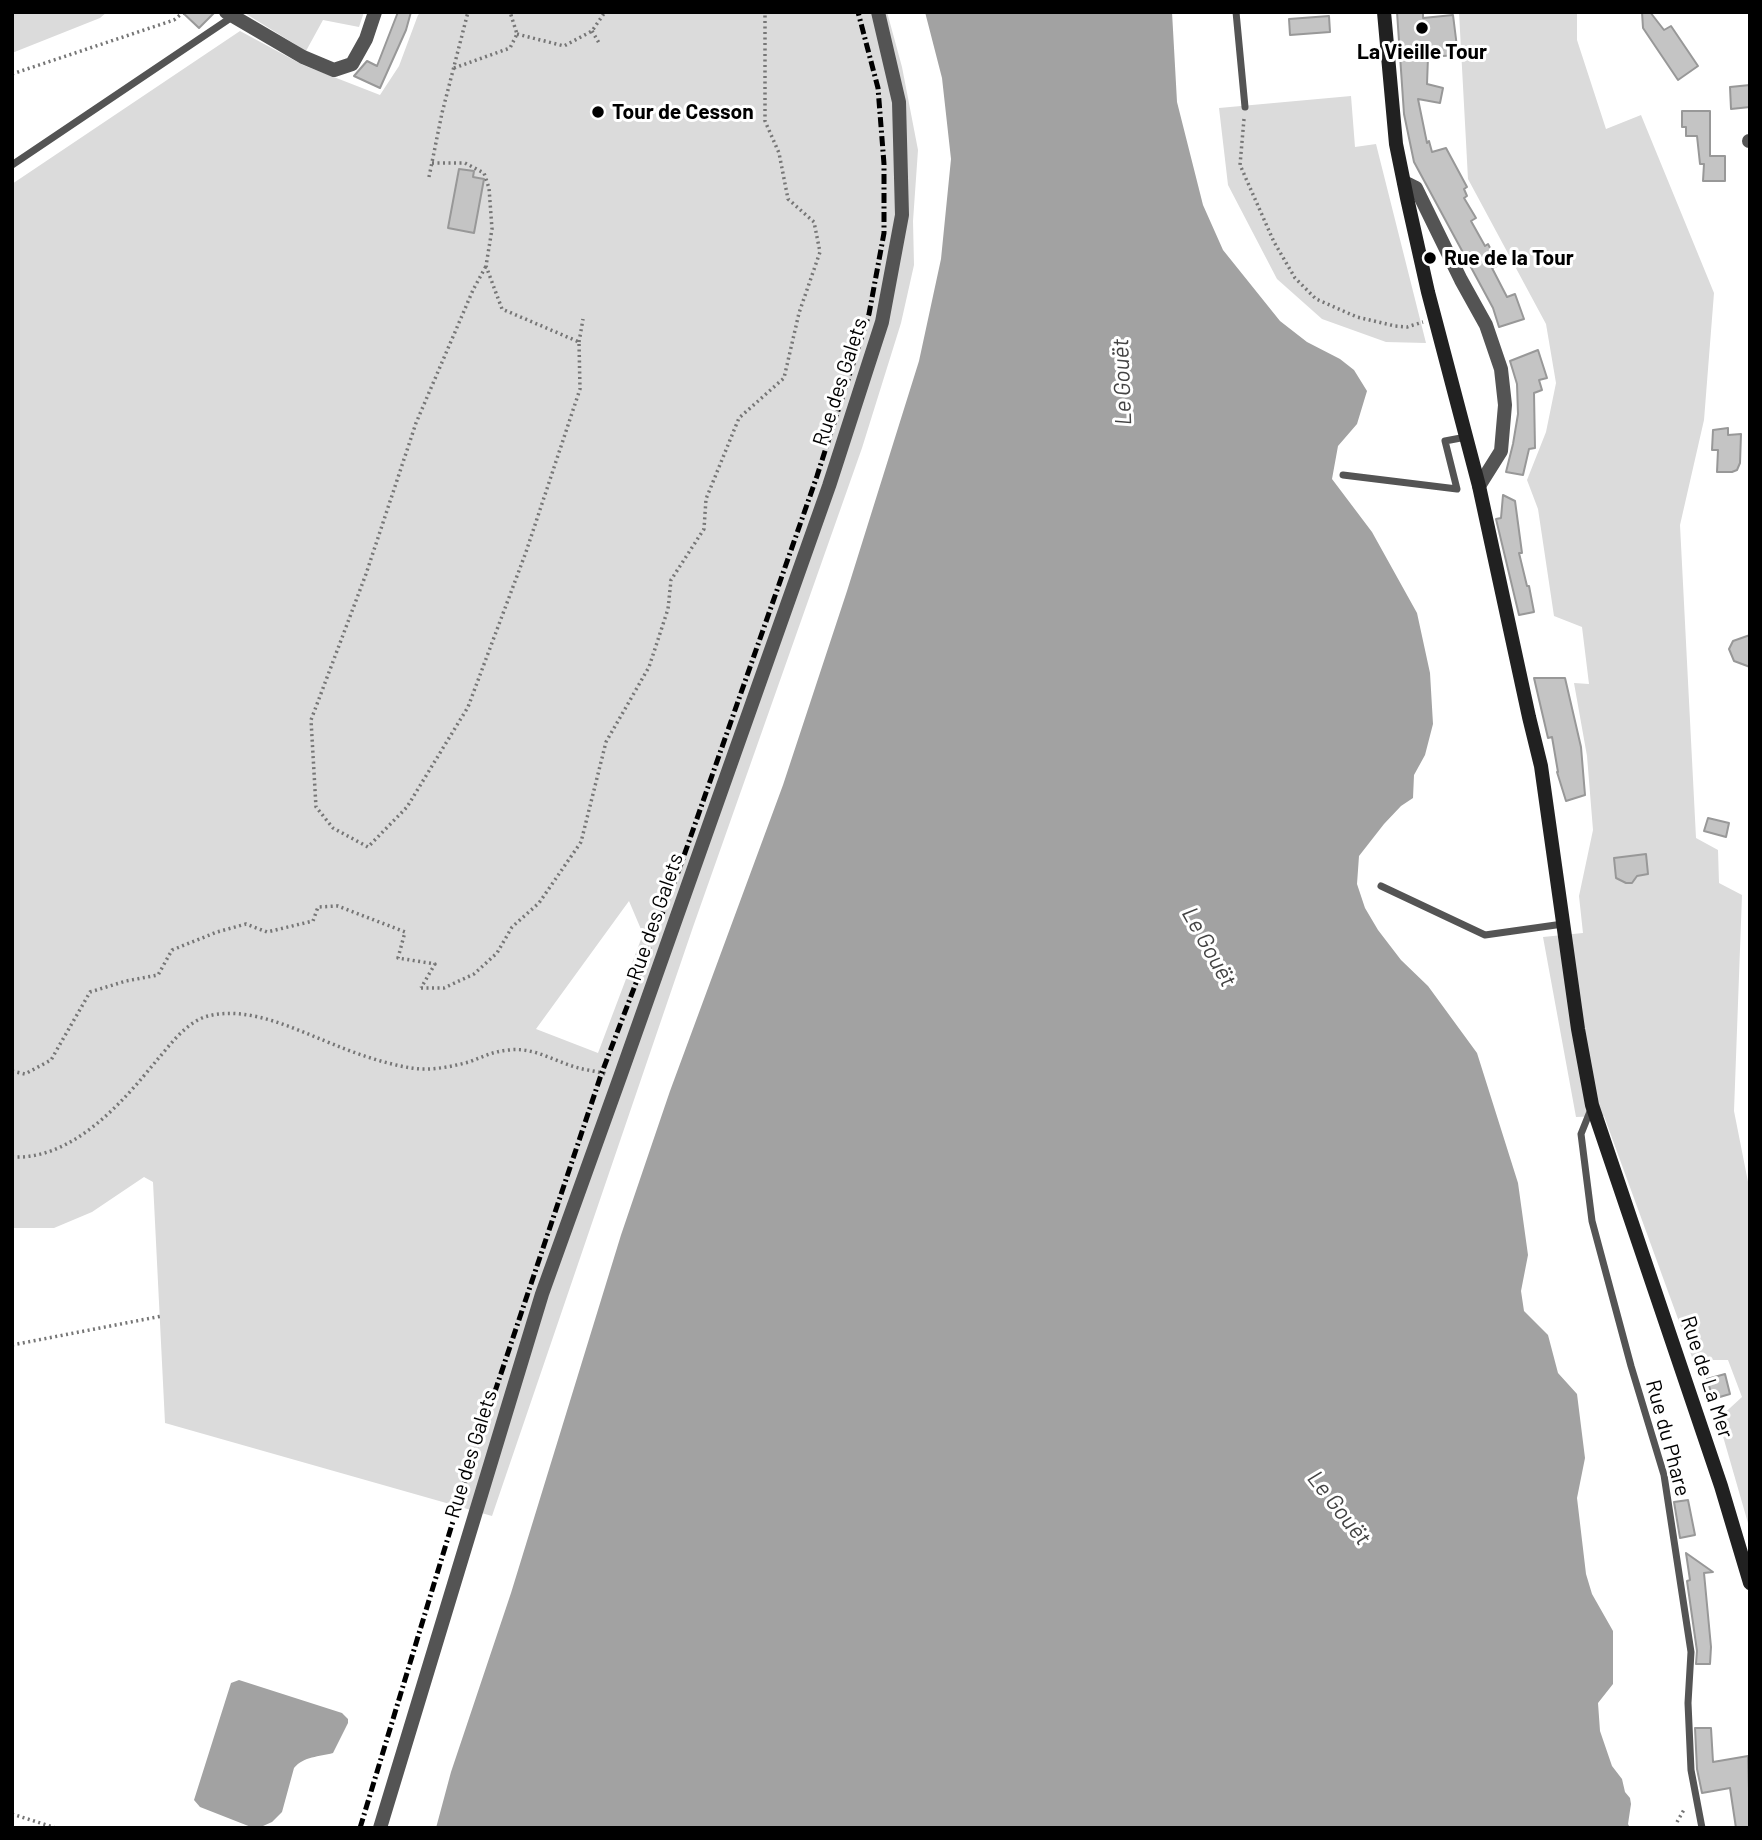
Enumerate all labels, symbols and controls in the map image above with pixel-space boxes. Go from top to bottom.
marker: La Vieille Tour [1414,20,1430,36]
place label: La Vieille Tour [1357,39,1487,65]
place label: Tour de Cesson [612,99,754,125]
marker: Tour de Cesson [590,104,606,120]
place label: Rue de la Tour [1444,245,1574,271]
marker: Rue de la Tour [1422,250,1438,266]
street label: Rue des Galets [807,315,873,449]
water label: Le Gouët [1107,338,1137,426]
street label: Rue des Galets [621,850,689,984]
water label: Le Gouët [1176,902,1242,992]
street label: Rue de La Mer [1675,1313,1739,1441]
street label: Rue du Phare [1640,1377,1696,1499]
street label: Rue des Galets [439,1387,503,1521]
water label: Le Gouët [1301,1465,1377,1551]

